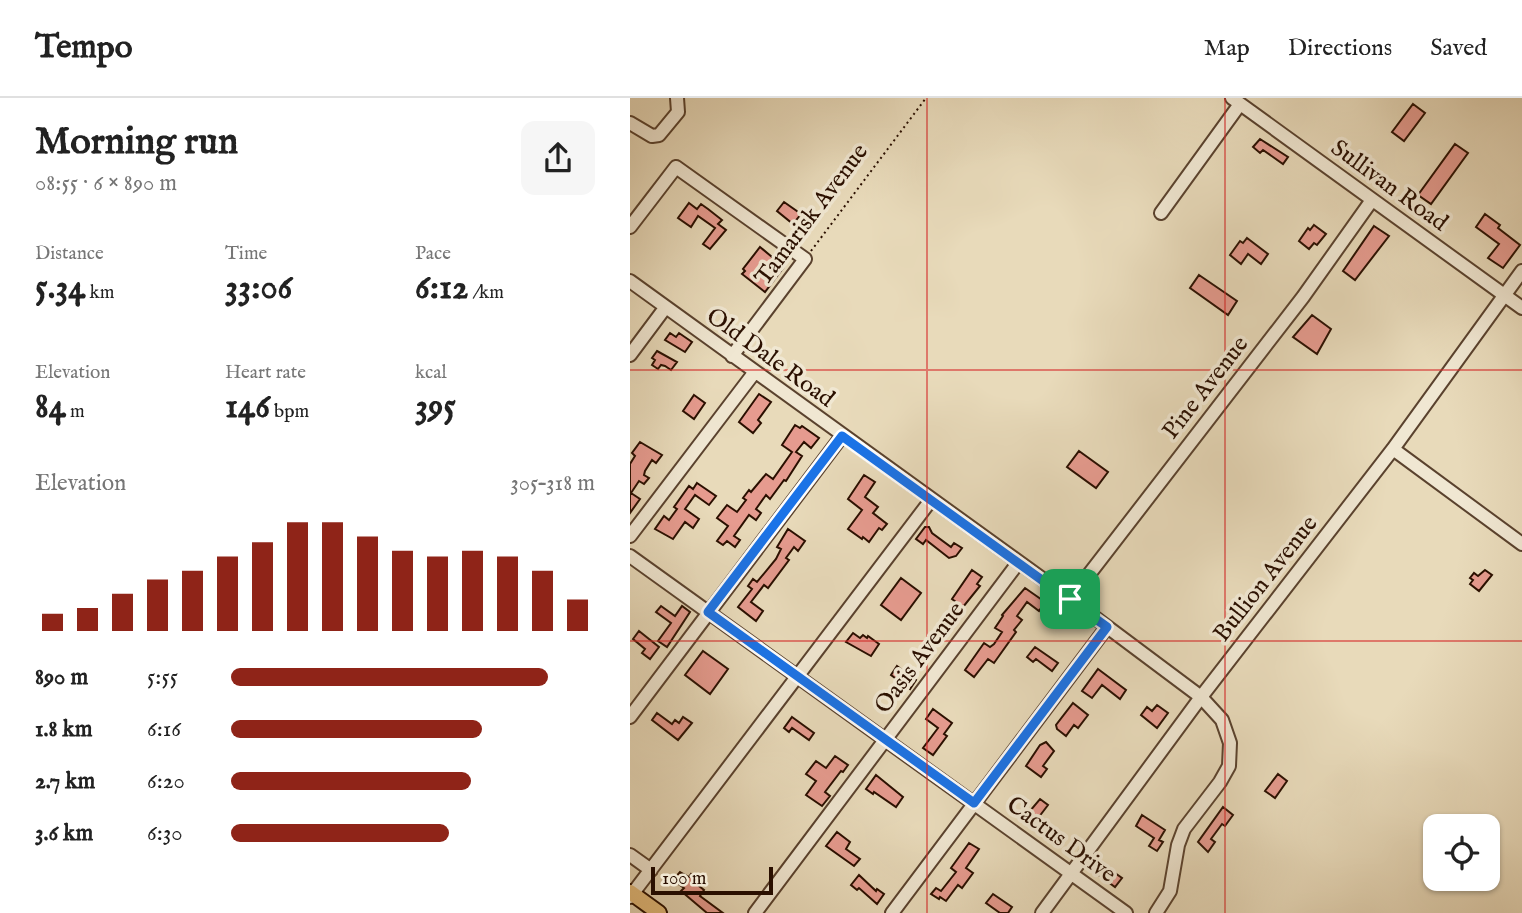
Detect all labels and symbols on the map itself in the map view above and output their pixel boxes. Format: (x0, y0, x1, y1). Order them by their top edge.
street label: Sullivan Road (1324, 133, 1454, 239)
street label: Tamarisk Avenue (748, 138, 876, 292)
street label: Old Dale Road (700, 301, 840, 415)
street label: Pine Avenue (1156, 330, 1256, 446)
street label: Bullion Avenue (1207, 510, 1325, 648)
pin (1040, 569, 1100, 629)
street label: Oasis Avenue (868, 596, 972, 720)
street label: Cactus Drive (1000, 790, 1122, 890)
scale bar (651, 864, 774, 896)

